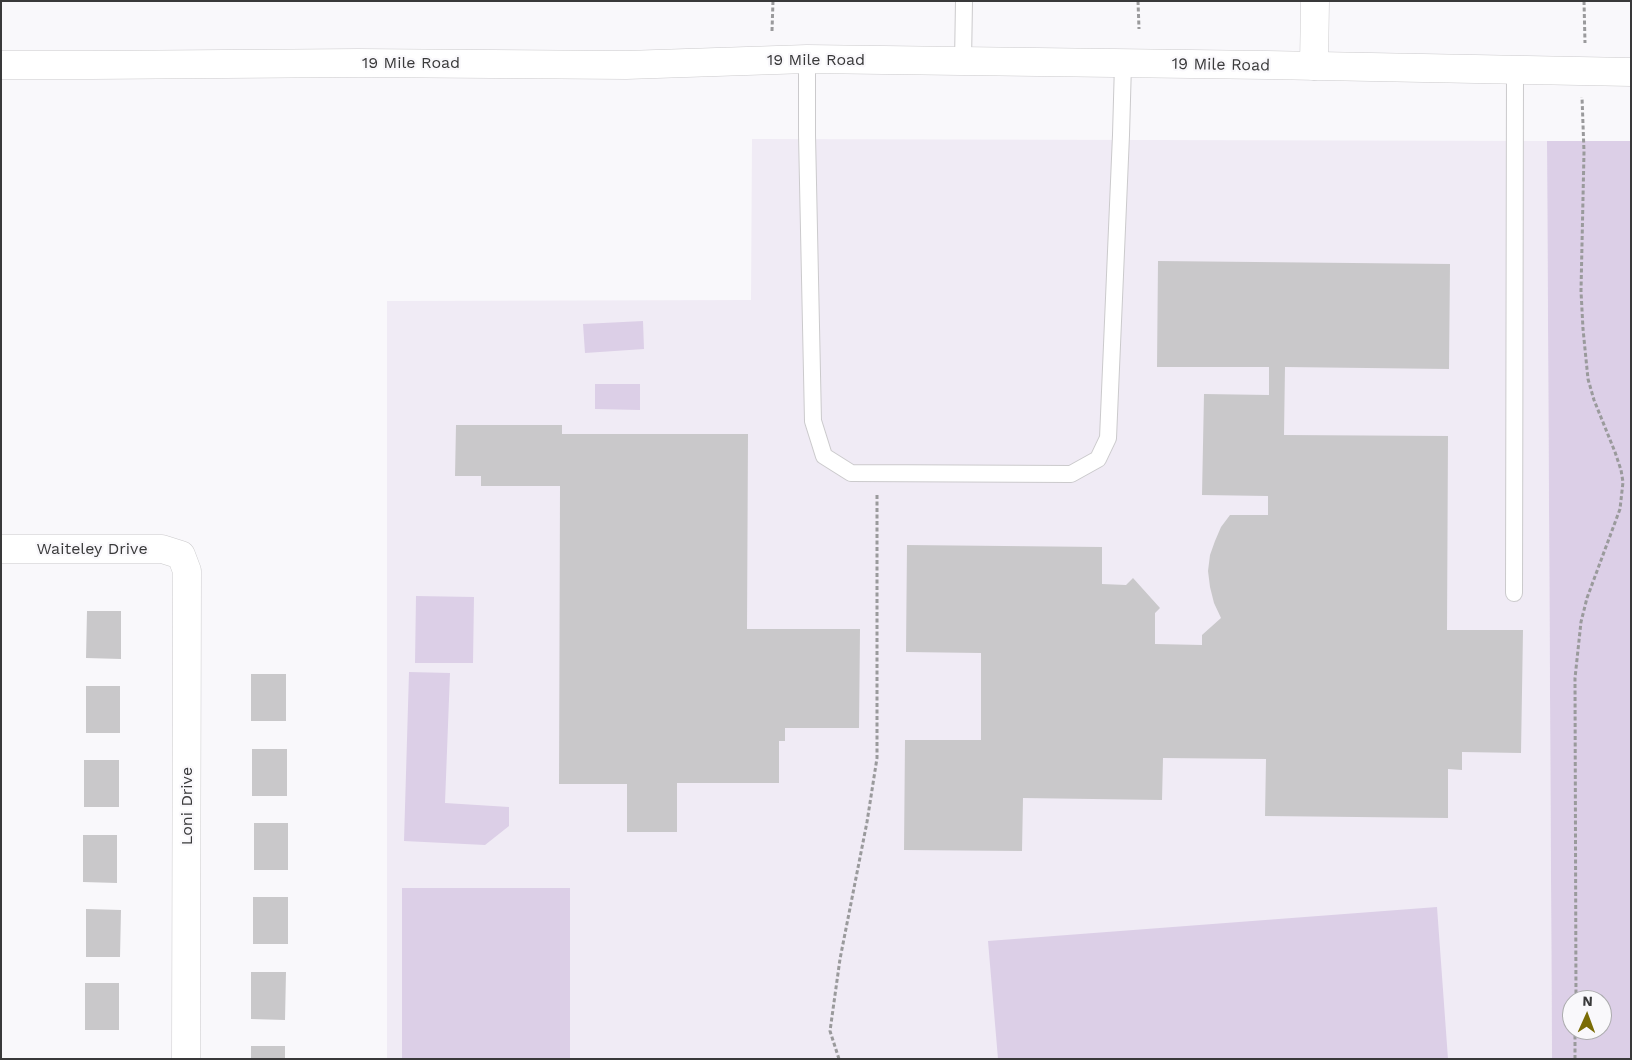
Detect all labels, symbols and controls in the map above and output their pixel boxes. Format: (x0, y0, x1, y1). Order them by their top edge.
street label: 19 Mile Road (767, 50, 865, 70)
street label: 19 Mile Road (362, 53, 460, 73)
street label: 19 Mile Road (1172, 55, 1270, 75)
street label: Waiteley Drive (36, 539, 148, 559)
street label: Loni Drive (177, 767, 197, 845)
north arrow (1562, 990, 1612, 1040)
text: N (1582, 993, 1593, 1009)

